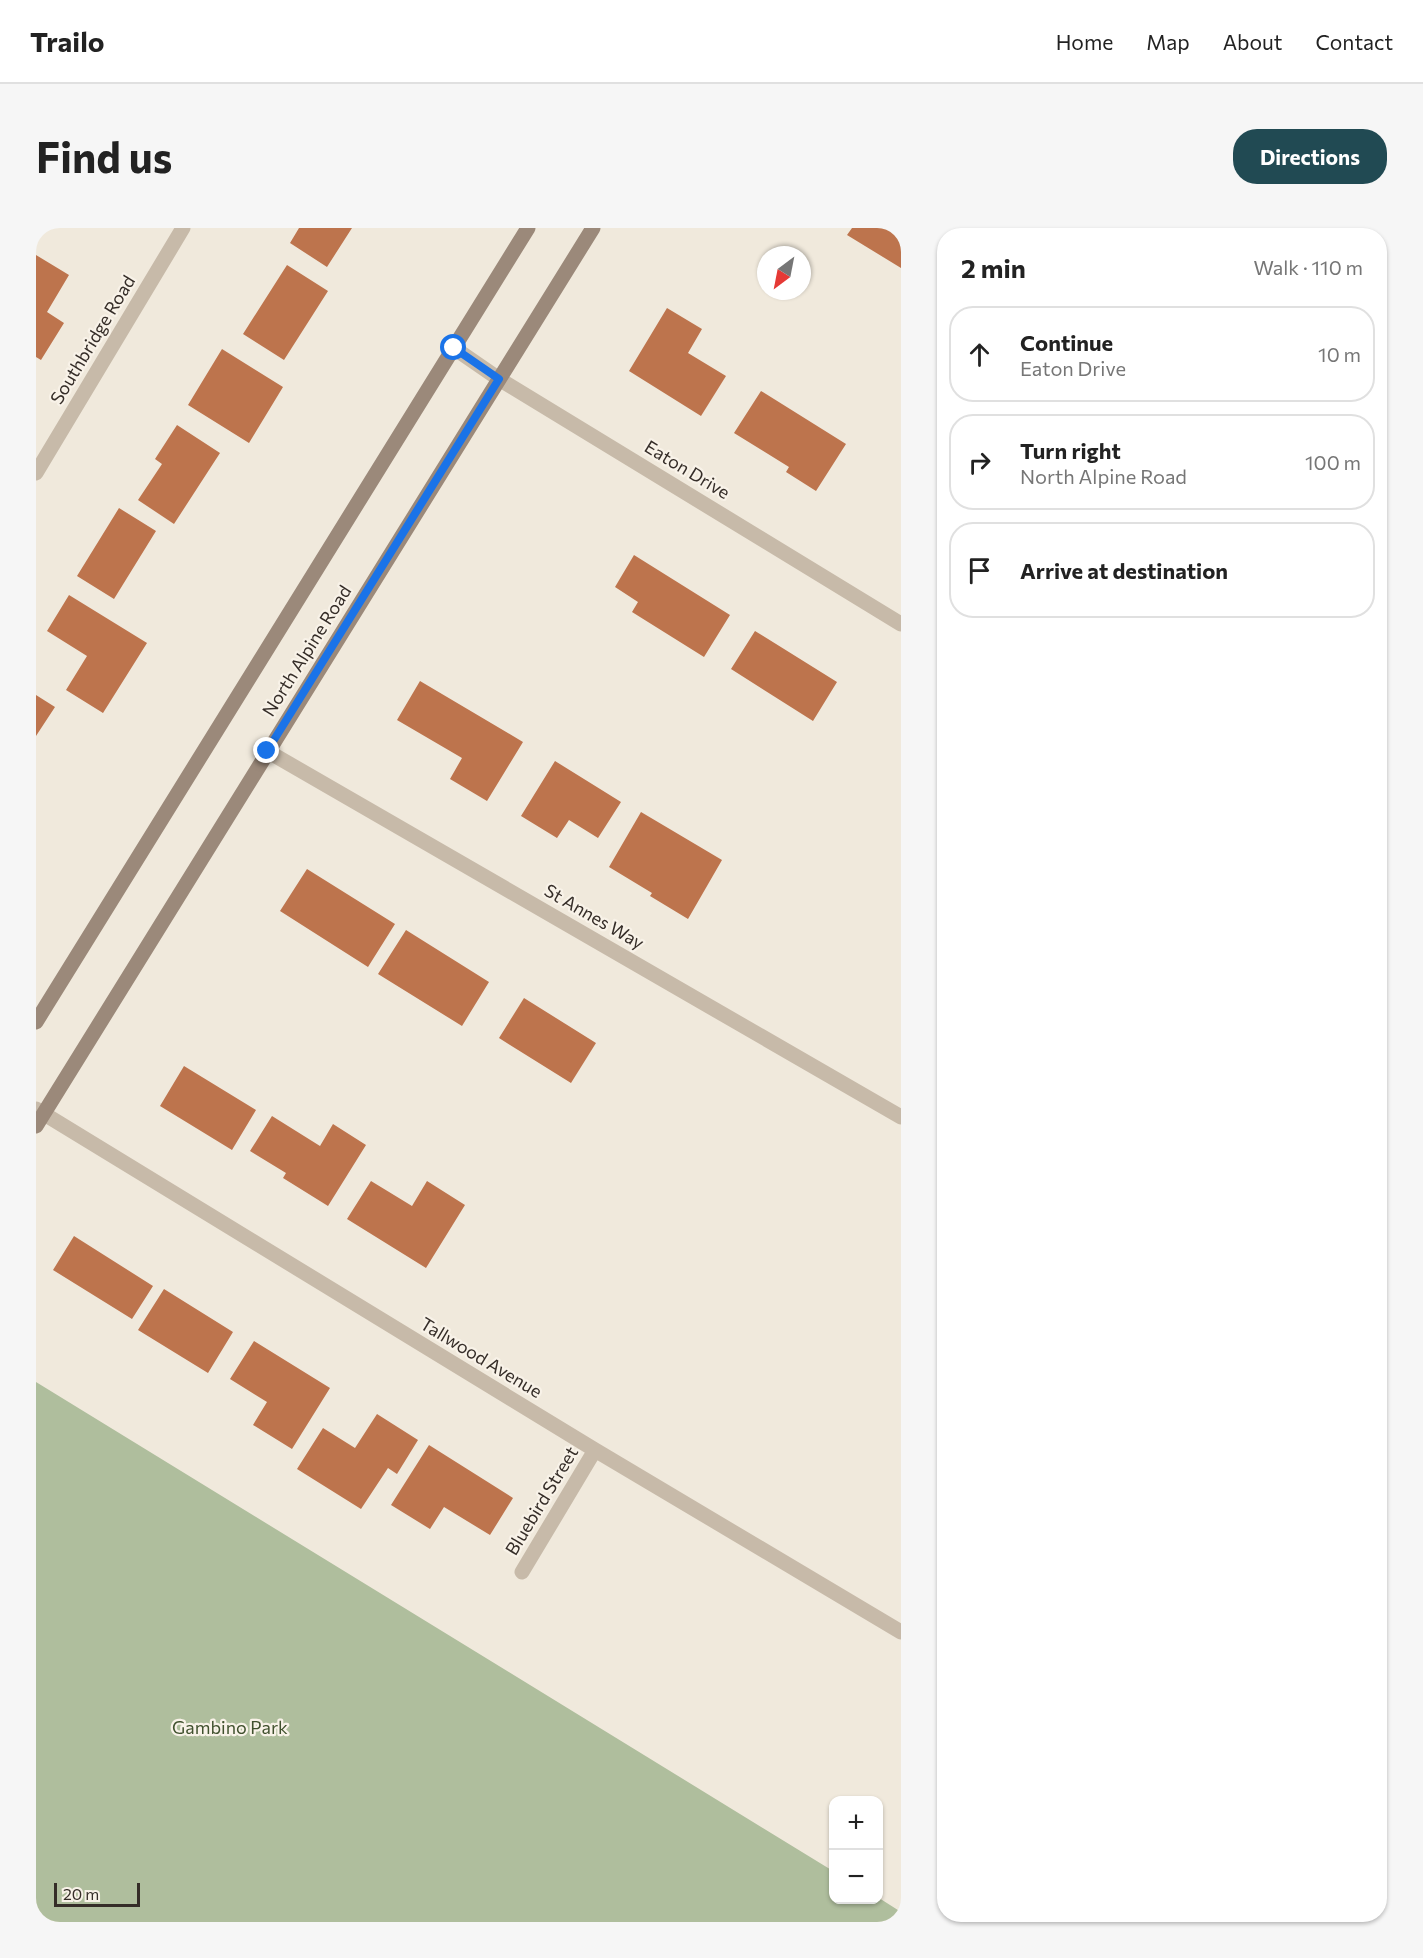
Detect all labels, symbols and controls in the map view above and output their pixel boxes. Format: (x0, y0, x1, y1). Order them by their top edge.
text: Trailo (30, 24, 105, 58)
text: Home (1056, 29, 1113, 54)
text: Map (1146, 29, 1190, 54)
text: About (1223, 29, 1282, 54)
text: Contact (1315, 29, 1393, 54)
button: Directions (1233, 129, 1387, 184)
text: Find us (36, 130, 172, 182)
north arrow (757, 246, 811, 300)
text: 2 min (961, 252, 1026, 283)
text: Walk · 110 m (1253, 255, 1363, 279)
street label: Southbridge Road (45, 271, 139, 408)
text: Continue (1020, 329, 1113, 356)
route start (440, 334, 466, 360)
icon: ahead (963, 338, 996, 371)
text: 10 m (1318, 342, 1361, 366)
text: Eaton Drive (1020, 356, 1126, 380)
street label: Eaton Drive (641, 435, 734, 503)
text: Turn right (1020, 437, 1121, 464)
icon: right (963, 446, 996, 479)
text: 100 m (1305, 450, 1361, 474)
text: North Alpine Road (1020, 464, 1187, 488)
icon: arrive (963, 554, 996, 587)
text: Arrive at destination (1020, 557, 1228, 584)
street label: North Alpine Road (257, 581, 355, 720)
route end (253, 737, 279, 763)
street label: St Annes Way (541, 879, 648, 953)
street label: Tallwood Avenue (417, 1312, 546, 1402)
street label: Bluebird Street (500, 1442, 582, 1559)
park label: Gambino Park (172, 1716, 288, 1738)
map controls (829, 1796, 883, 1904)
button: + (829, 1796, 883, 1850)
button: − (829, 1850, 883, 1904)
scale bar (54, 1880, 140, 1908)
text: 20 m (63, 1884, 99, 1903)

